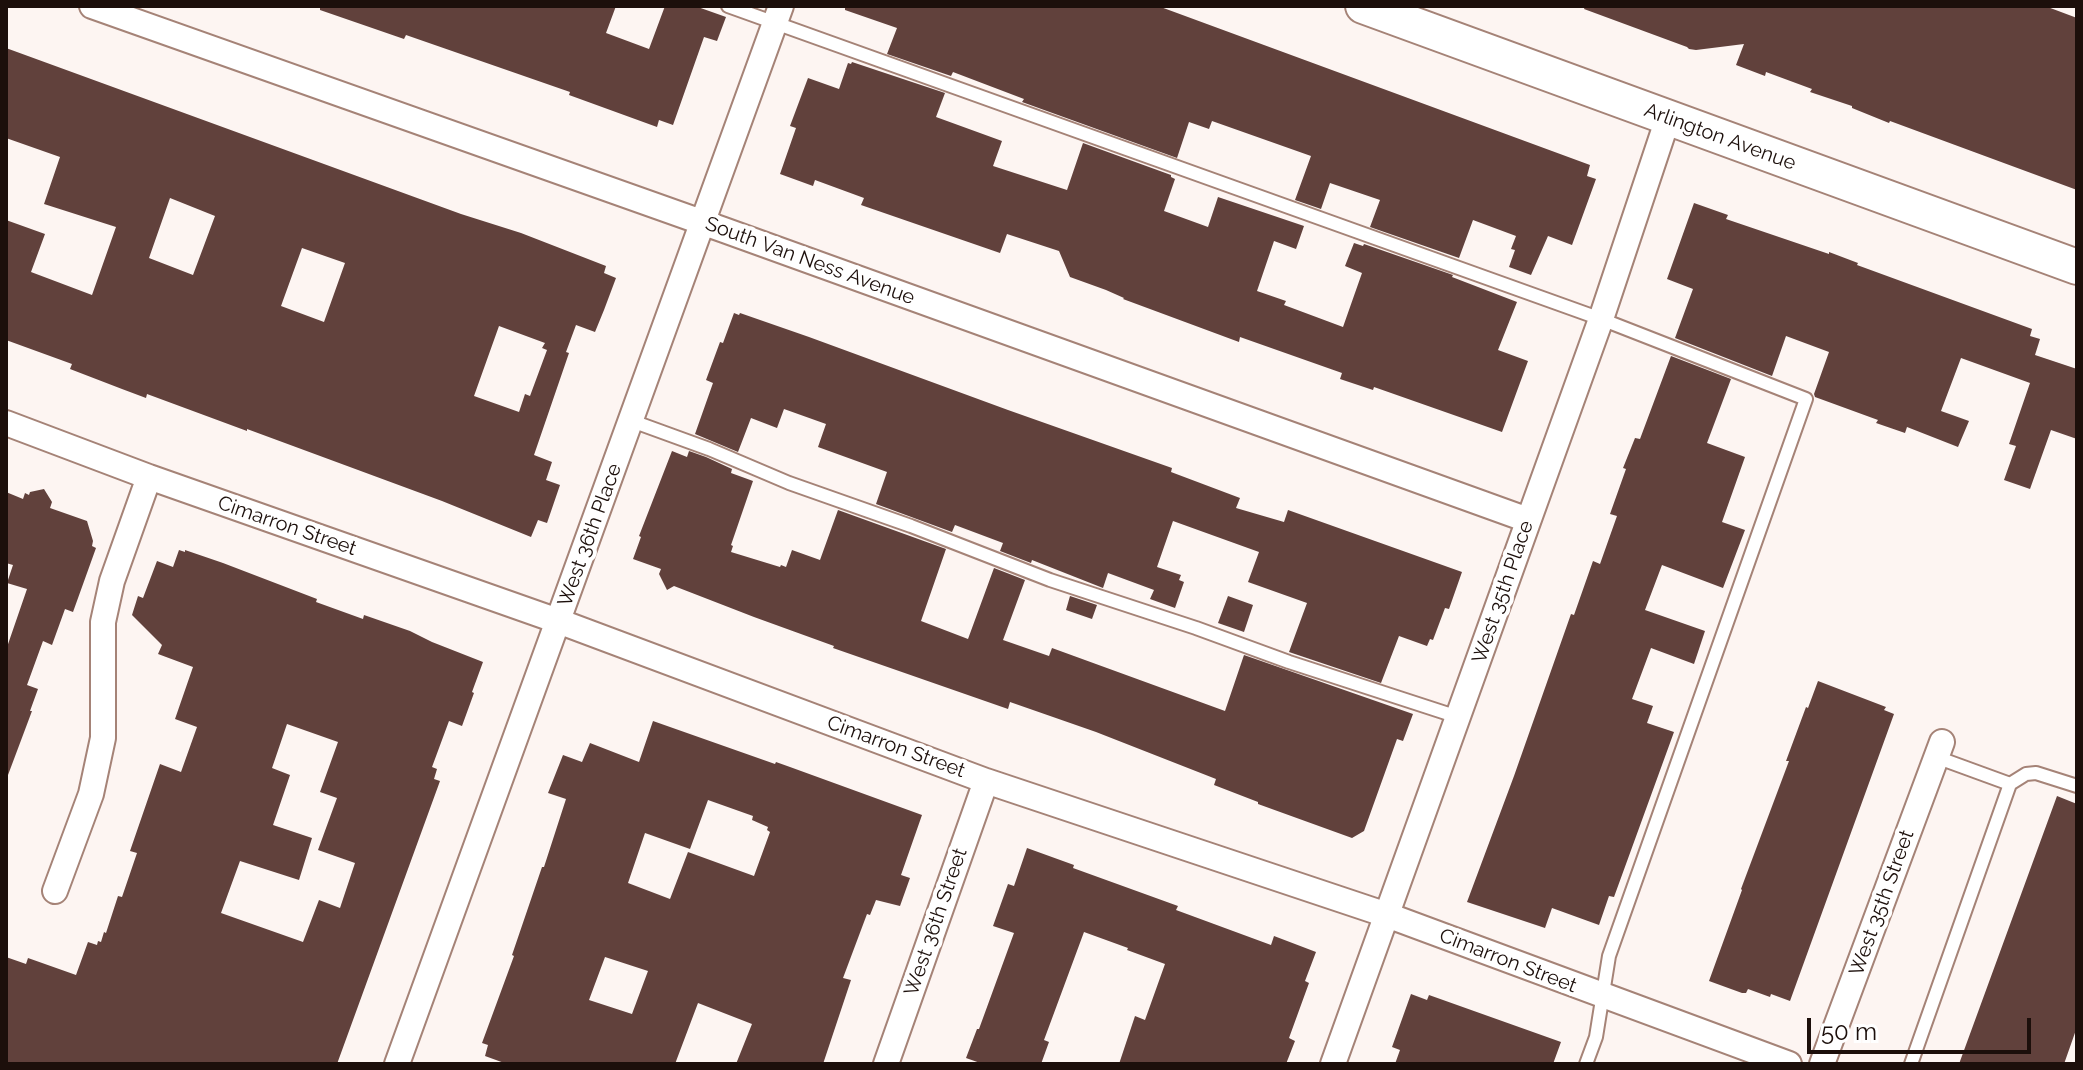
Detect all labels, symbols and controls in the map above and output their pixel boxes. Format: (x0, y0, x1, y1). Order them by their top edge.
street label: Arlington Avenue (1641, 98, 1799, 176)
street label: South Van Ness Avenue (702, 212, 918, 310)
street label: West 36th Place (553, 460, 627, 610)
street label: Cimarron Street (214, 491, 360, 561)
street label: West 35th Place (1467, 518, 1539, 666)
street label: Cimarron Street (824, 711, 968, 783)
street label: West 35th Street (1845, 827, 1919, 979)
street label: West 36th Street (900, 845, 972, 999)
street label: Cimarron Street (1436, 924, 1580, 998)
scale bar (1811, 1002, 2035, 1052)
text: 50 m (1821, 1017, 1877, 1046)

